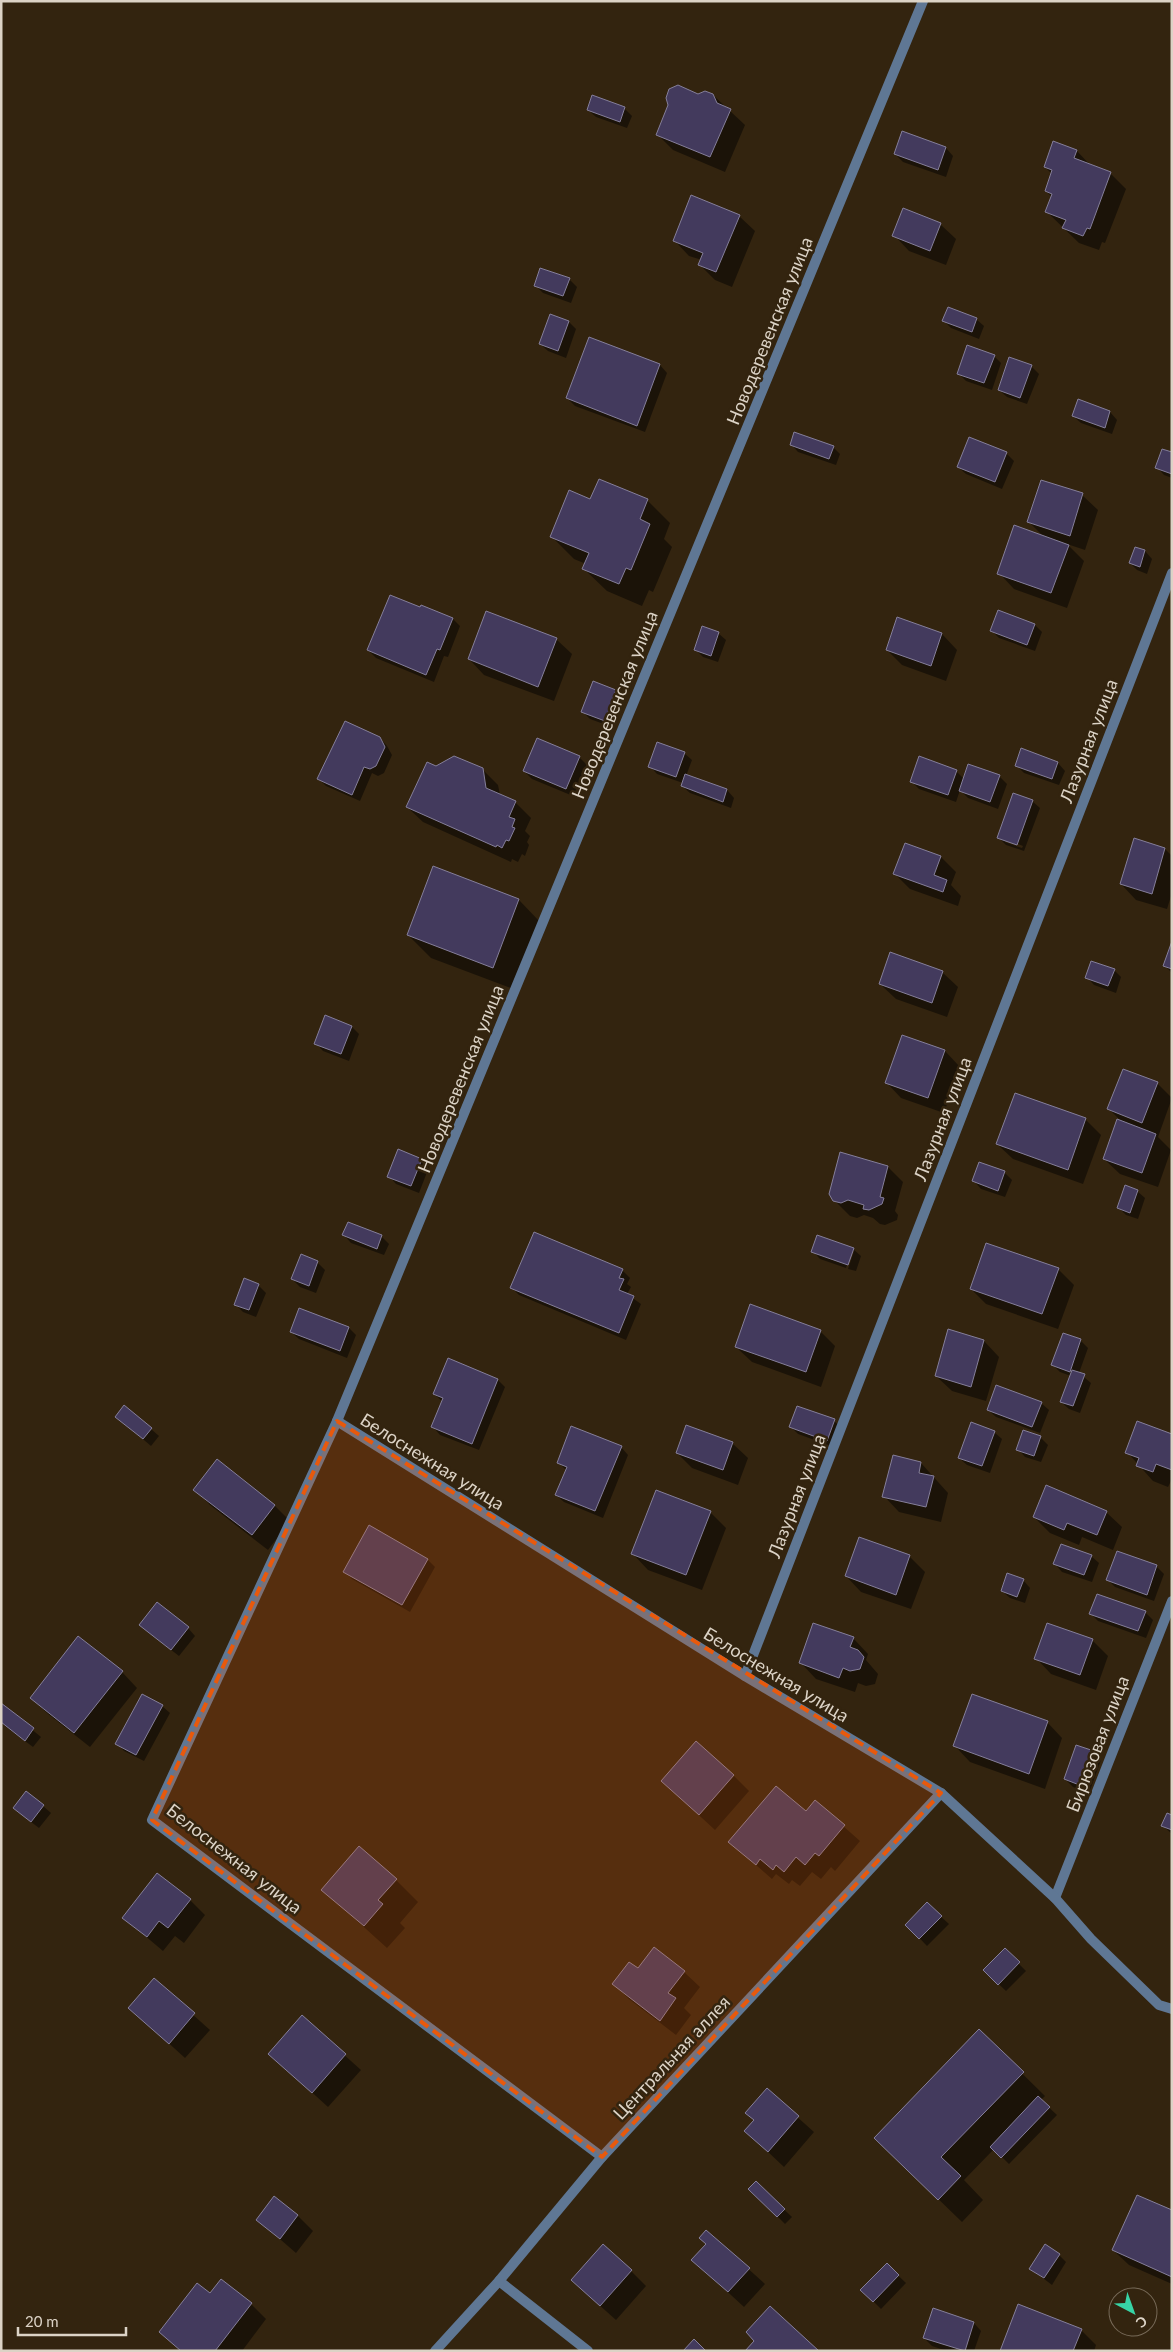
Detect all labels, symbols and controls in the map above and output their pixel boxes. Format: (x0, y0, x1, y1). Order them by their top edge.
street label: Новодеревенская улица (721, 233, 817, 428)
street label: Новодеревенская улица (566, 607, 662, 802)
street label: Лазурная улица (1054, 676, 1122, 807)
street label: Новодеревенская улица (412, 981, 508, 1176)
street label: Лазурная улица (908, 1054, 976, 1185)
street label: Белоснежная улица (357, 1408, 509, 1514)
street label: Лазурная улица (762, 1431, 830, 1562)
street label: Белоснежная улица (700, 1622, 853, 1726)
street label: Бирюзовая улица (1061, 1672, 1133, 1815)
street label: Белоснежная улица (163, 1799, 307, 1918)
street label: Центральная аллея (608, 1991, 734, 2124)
north arrow (1108, 2287, 1158, 2337)
scale bar (18, 2304, 125, 2336)
text: 20 m (25, 2312, 59, 2330)
text: С (1132, 2313, 1151, 2332)

